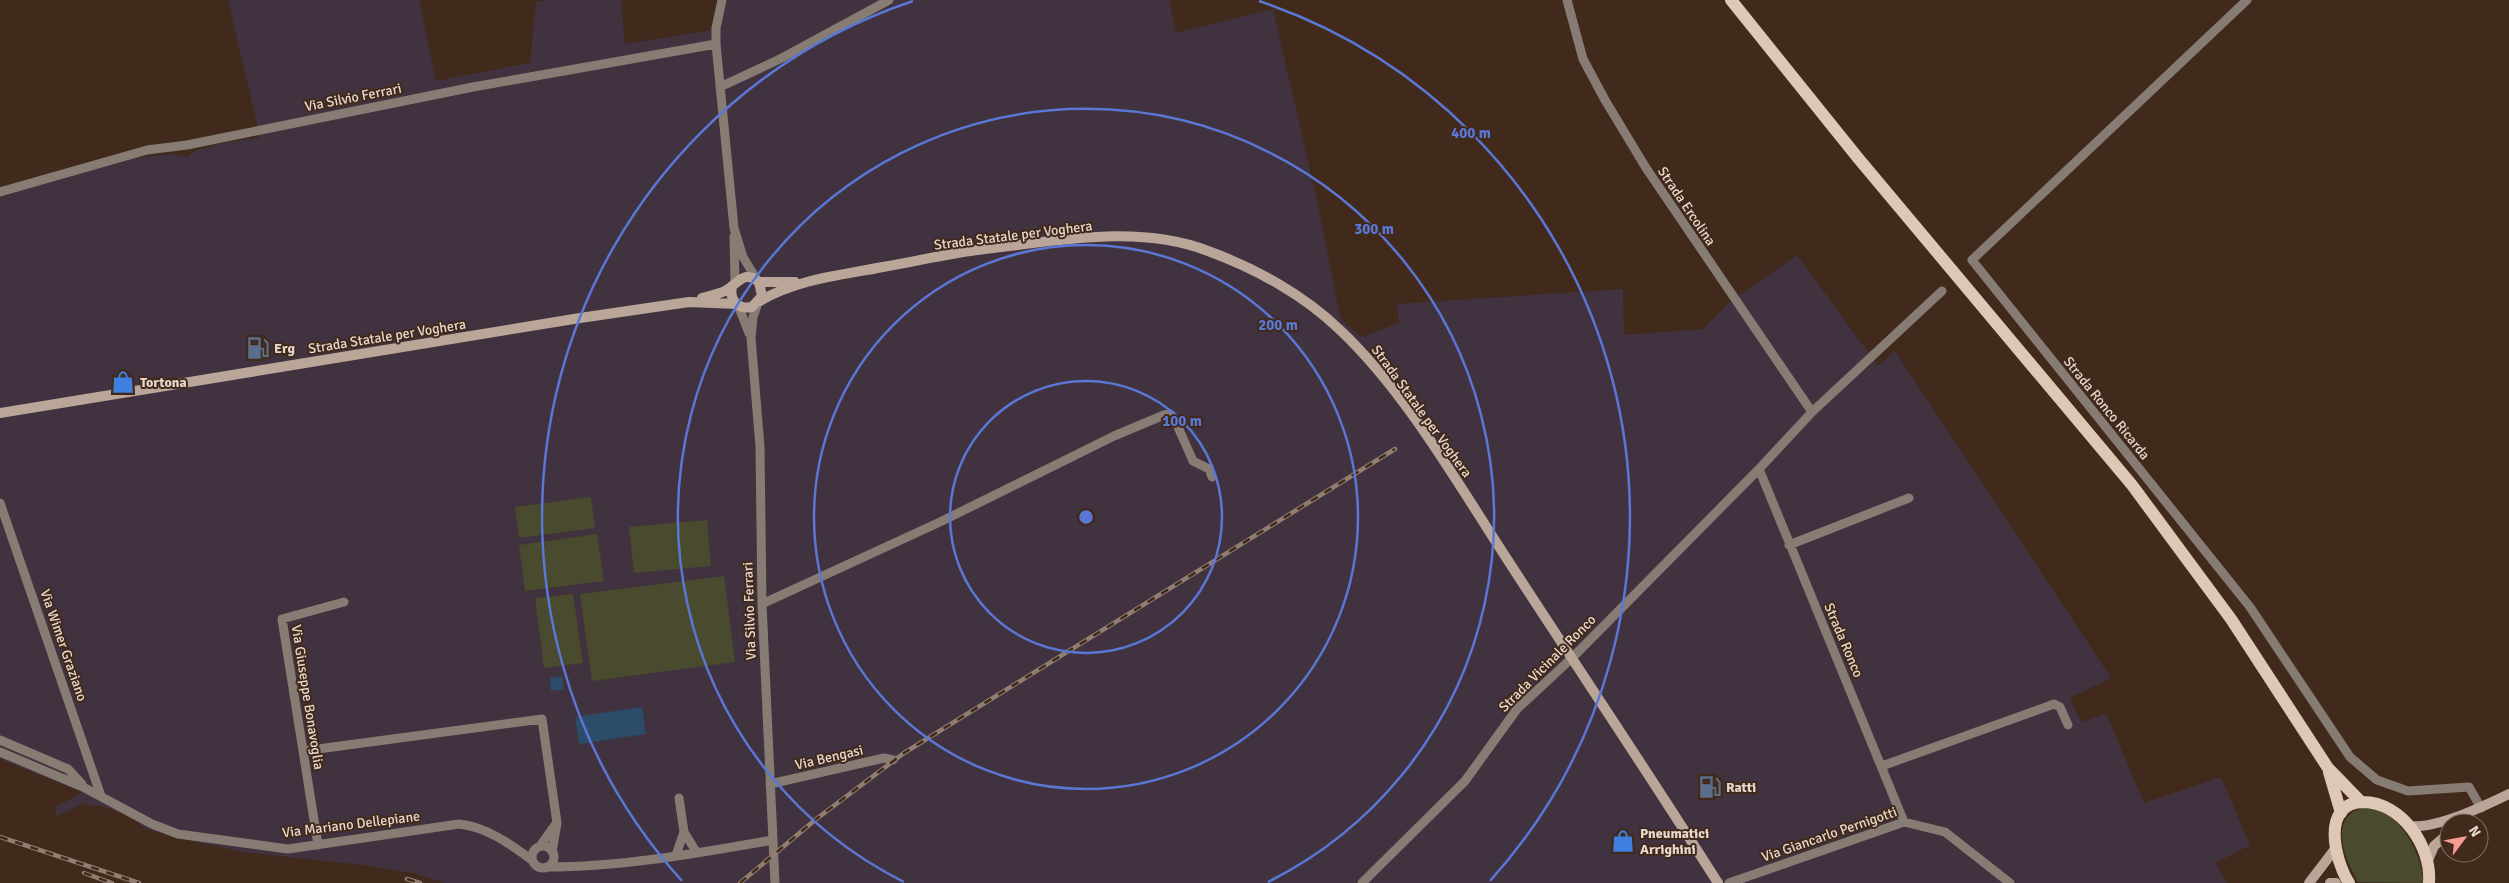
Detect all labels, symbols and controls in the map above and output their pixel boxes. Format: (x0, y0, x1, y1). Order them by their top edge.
street label: Via Silvio Ferrari (303, 80, 403, 115)
text: 400 m (1451, 124, 1491, 142)
street label: Strada Ercolina (1654, 164, 1719, 249)
street label: Strada Statale per Voghera (933, 217, 1093, 254)
text: 300 m (1354, 220, 1394, 238)
street label: Strada Statale per Voghera (307, 316, 467, 357)
text: 200 m (1258, 316, 1298, 334)
fuel station icon: Erg (245, 335, 271, 361)
place label: Erg (274, 340, 295, 357)
street label: Strada Statale per Voghera (1368, 342, 1475, 481)
street label: Strada Ronco Ricarda (2060, 353, 2153, 463)
shop icon: Tortona (110, 369, 136, 395)
place label: Tortona (140, 374, 187, 391)
text: 100 m (1162, 412, 1202, 430)
centre of rings (1077, 508, 1095, 526)
street label: Via Silvio Ferrari (739, 562, 760, 660)
street label: Via Wimer Graziano (36, 587, 91, 703)
street label: Strada Ronco (1820, 600, 1867, 680)
street label: Strada Vicinale Ronco (1495, 611, 1599, 715)
street label: Via Giuseppe Bonavoglia (288, 623, 327, 771)
street label: Via Bengasi (793, 741, 865, 774)
fuel station icon: Ratti (1697, 774, 1723, 800)
place label: Ratti (1726, 779, 1756, 796)
street label: Via Giancarlo Pernigotti (1759, 803, 1899, 866)
street label: Via Mariano Dellepiane (281, 808, 421, 841)
north arrow (2439, 813, 2489, 863)
text: N (2465, 823, 2484, 840)
place label: Pneumatici Arrighini (1640, 825, 1709, 858)
shop icon: Pneumatici Arrighini (1610, 828, 1636, 854)

